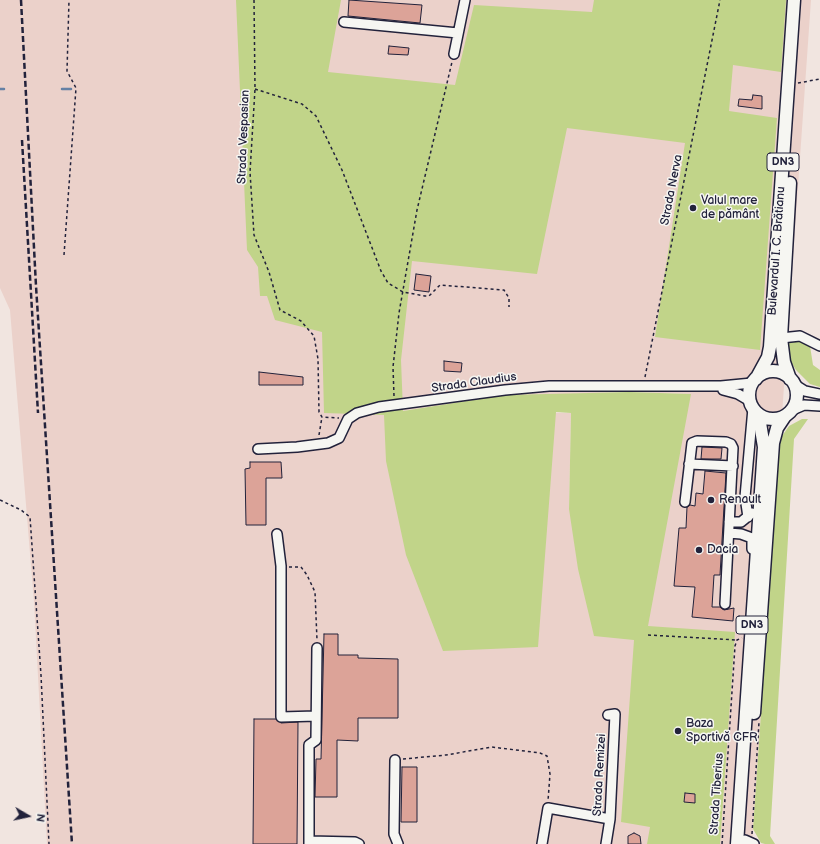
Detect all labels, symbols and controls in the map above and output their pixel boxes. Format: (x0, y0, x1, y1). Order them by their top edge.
street label: Strada Vespasian (235, 90, 253, 184)
street label: Strada Nerva (658, 153, 686, 227)
road number: DN3 (767, 153, 799, 171)
street label: Bulevardul I. C. Brătianu (765, 186, 789, 316)
place label: Valul mare de pământ (701, 194, 759, 222)
marker: Valul mare de pământ (688, 203, 698, 213)
street label: Strada Claudius (431, 370, 517, 396)
place label: Renault (719, 493, 761, 507)
marker: Renault (706, 495, 716, 505)
place label: Dacia (707, 543, 738, 557)
marker: Dacia (694, 545, 704, 555)
road number: DN3 (736, 616, 768, 634)
place label: Baza Sportivă CFR (686, 717, 757, 745)
marker: Baza Sportivă CFR (673, 726, 683, 736)
street label: Strada Remizei (591, 733, 609, 817)
street label: Strada Tiberius (707, 753, 727, 835)
north arrow (8, 796, 48, 836)
text: N (33, 813, 47, 823)

